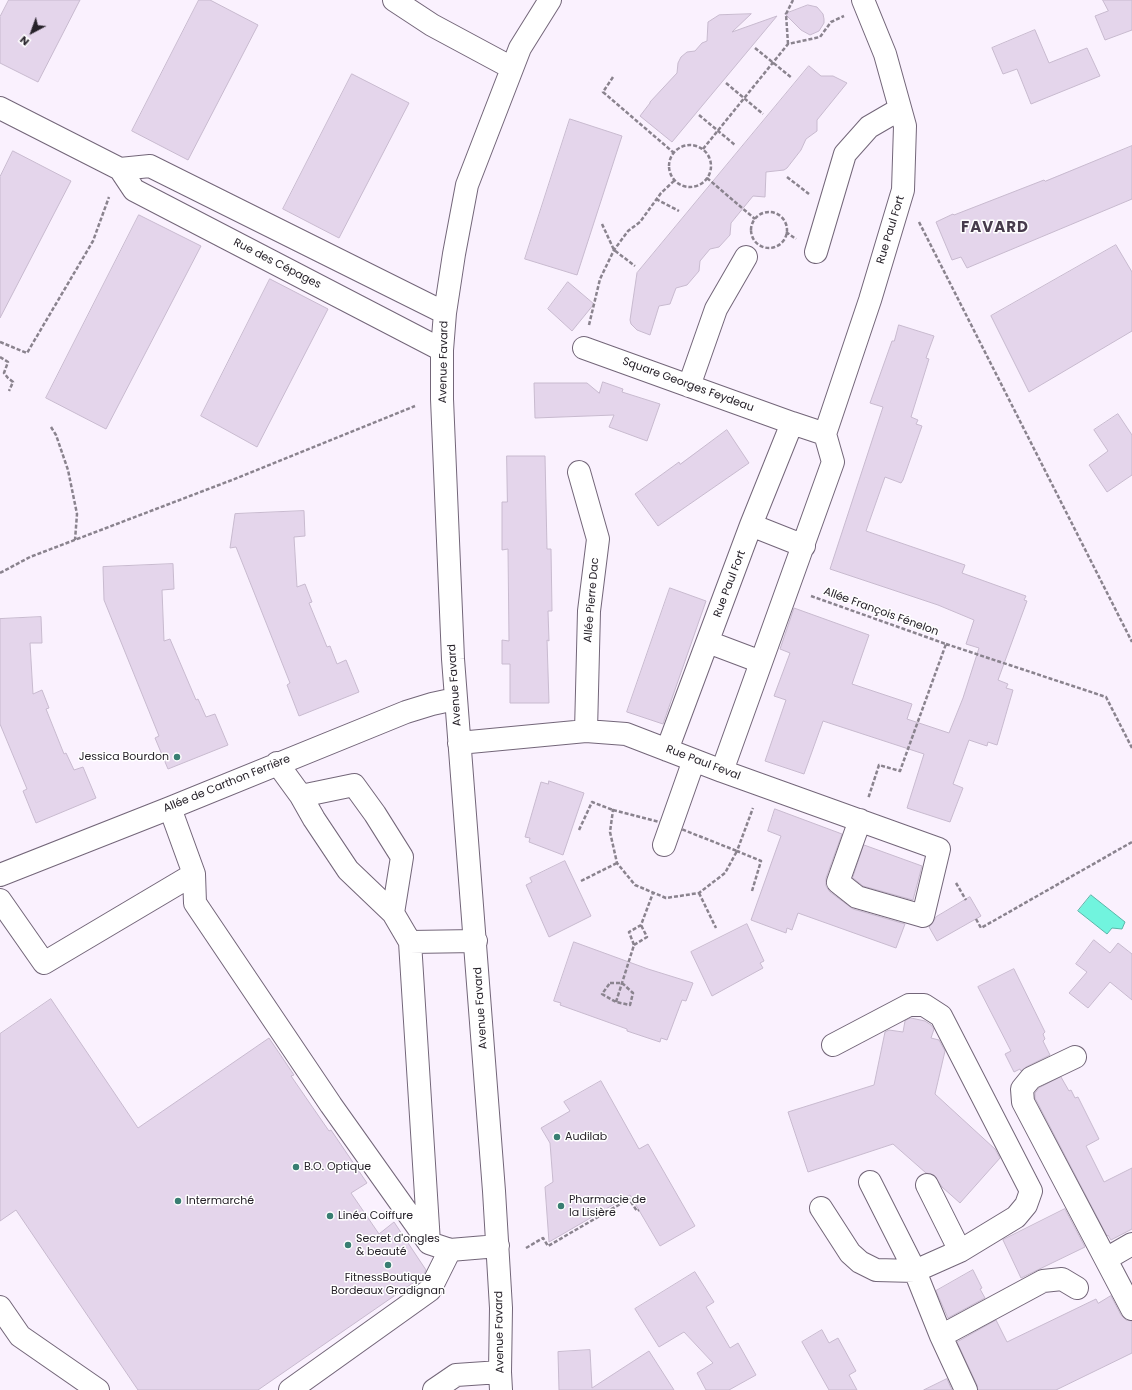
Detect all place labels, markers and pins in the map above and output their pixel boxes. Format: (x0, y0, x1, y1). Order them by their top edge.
place label: Jessica Bourdon (79, 750, 169, 764)
marker: Jessica Bourdon (172, 752, 182, 762)
place label: Audilab (565, 1130, 607, 1144)
marker: Audilab (552, 1132, 562, 1142)
place label: B.O. Optique (304, 1160, 371, 1174)
marker: B.O. Optique (291, 1162, 301, 1172)
place label: Pharmacie de la Lisière (569, 1193, 646, 1219)
place label: Intermarché (186, 1194, 254, 1208)
marker: Intermarché (173, 1196, 183, 1206)
marker: Pharmacie de la Lisière (556, 1201, 566, 1211)
place label: Linéa Coiffure (338, 1209, 413, 1223)
marker: Linéa Coiffure (325, 1211, 335, 1221)
place label: Secret d'ongles & beauté (356, 1232, 440, 1258)
marker: Secret d'ongles & beauté (343, 1240, 353, 1250)
marker: FitnessBoutique Bordeaux Gradignan (383, 1260, 393, 1270)
place label: FitnessBoutique Bordeaux Gradignan (331, 1271, 445, 1297)

